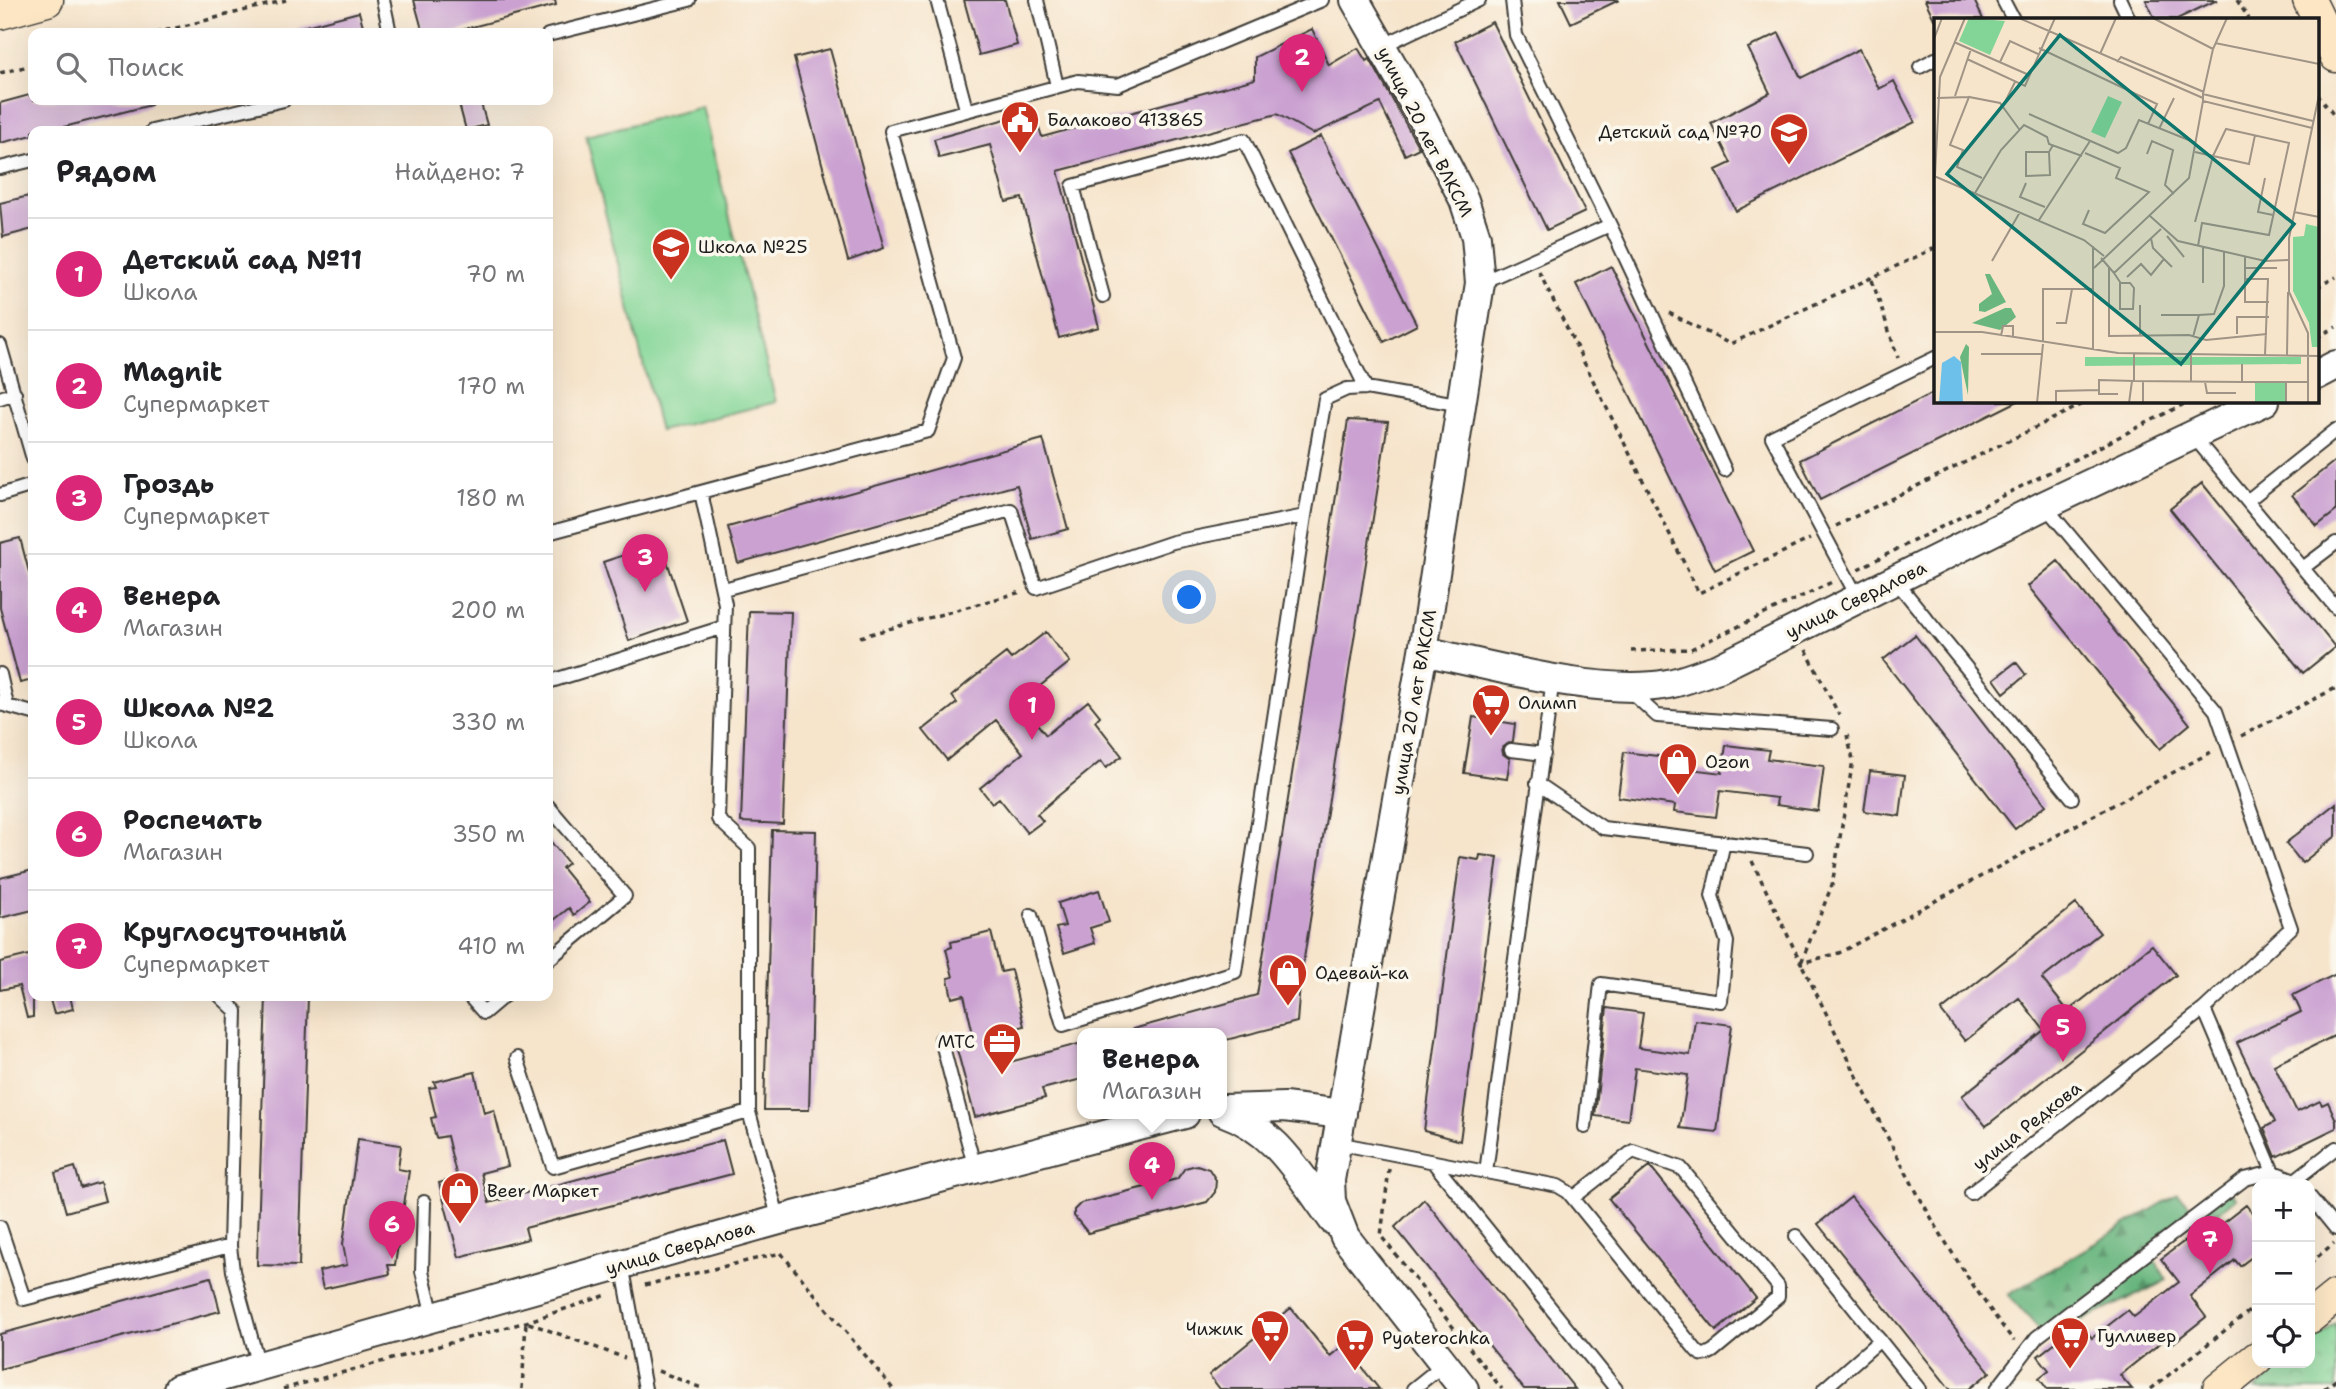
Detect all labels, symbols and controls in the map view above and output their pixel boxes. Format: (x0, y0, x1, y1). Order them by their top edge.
inset map (1934, 18, 2318, 402)
search box (28, 28, 553, 105)
pin: 2 (1279, 34, 1325, 92)
street label: улица 20 лет ВЛКСМ (1372, 43, 1478, 221)
icon: search (52, 48, 90, 86)
text: Поиск (108, 49, 184, 84)
public building icon: Балаково 413865 (999, 99, 1041, 154)
place label: Балаково 413865 (1047, 108, 1203, 132)
school or university icon: Детский сад №70 (1768, 111, 1810, 166)
place label: Детский сад №70 (1598, 120, 1762, 144)
text: Рядом (56, 151, 156, 192)
text: Найдено: 7 (395, 157, 525, 187)
school or university icon: Школа №25 (650, 226, 692, 281)
place label: Школа №25 (698, 235, 807, 259)
text: Детский сад №11 (123, 242, 362, 277)
text: 1 (74, 259, 84, 289)
text: 70 m (466, 259, 525, 289)
text: Школа (123, 277, 198, 307)
text: Magnit (123, 354, 222, 389)
text: 2 (71, 371, 87, 401)
text: 170 m (457, 371, 525, 401)
text: Супермаркет (123, 389, 270, 419)
text: Гроздь (123, 466, 214, 501)
text: 3 (71, 483, 87, 513)
text: 180 m (456, 483, 525, 513)
text: Супермаркет (123, 501, 270, 531)
pin: 3 (622, 534, 668, 592)
street label: улица Свердлова (1782, 556, 1930, 644)
text: Венера (123, 578, 220, 613)
your location (1172, 580, 1206, 614)
text: 4 (71, 595, 87, 625)
text: 200 m (450, 595, 525, 625)
street label: улица 20 лет ВЛКСМ (1386, 607, 1442, 797)
text: Магазин (123, 613, 223, 643)
pin: 1 (1009, 682, 1055, 740)
supermarket icon: Олимп (1470, 682, 1512, 737)
text: Школа №2 (123, 690, 274, 725)
place label: Олимп (1518, 691, 1577, 715)
text: 5 (72, 707, 86, 737)
text: 330 m (451, 707, 525, 737)
text: Школа (123, 725, 198, 755)
shop icon: Ozon (1657, 741, 1699, 796)
place label: Ozon (1705, 750, 1750, 774)
text: Роспечать (123, 802, 262, 837)
text: 6 (71, 819, 87, 849)
text: 350 m (452, 819, 525, 849)
text: Магазин (123, 837, 223, 867)
text: Круглосуточный (123, 914, 347, 949)
text: 7 (71, 931, 87, 961)
text: 410 m (457, 931, 525, 961)
text: Супермаркет (123, 949, 270, 979)
shop icon: Одевай-ка (1267, 952, 1309, 1007)
place label: Одевай-ка (1315, 961, 1409, 985)
pin: 5 (2040, 1004, 2086, 1062)
office icon: МТС (981, 1021, 1023, 1076)
popup (1077, 1028, 1227, 1119)
place label: МТС (937, 1030, 975, 1054)
text: Венера (1102, 1041, 1199, 1076)
text: Магазин (1102, 1076, 1202, 1106)
street label: улица Редкова (1968, 1076, 2086, 1176)
pin: 4 (1129, 1142, 1175, 1200)
shop icon: Beer Маркет (439, 1170, 481, 1225)
place label: Beer Маркет (487, 1179, 600, 1203)
map controls (2252, 1179, 2315, 1368)
button: + (2252, 1179, 2315, 1242)
pin: 6 (369, 1201, 415, 1259)
street label: улица Свердлова (603, 1215, 757, 1281)
pin: 7 (2187, 1216, 2233, 1274)
button: − (2252, 1242, 2315, 1305)
button: locate (2252, 1305, 2315, 1368)
supermarket icon: Чижик (1249, 1308, 1291, 1363)
supermarket icon: Гулливер (2049, 1315, 2091, 1370)
place label: Чижик (1186, 1317, 1243, 1341)
supermarket icon: Pyaterochka (1334, 1317, 1376, 1372)
place label: Гулливер (2097, 1324, 2176, 1348)
place label: Pyaterochka (1382, 1326, 1490, 1350)

